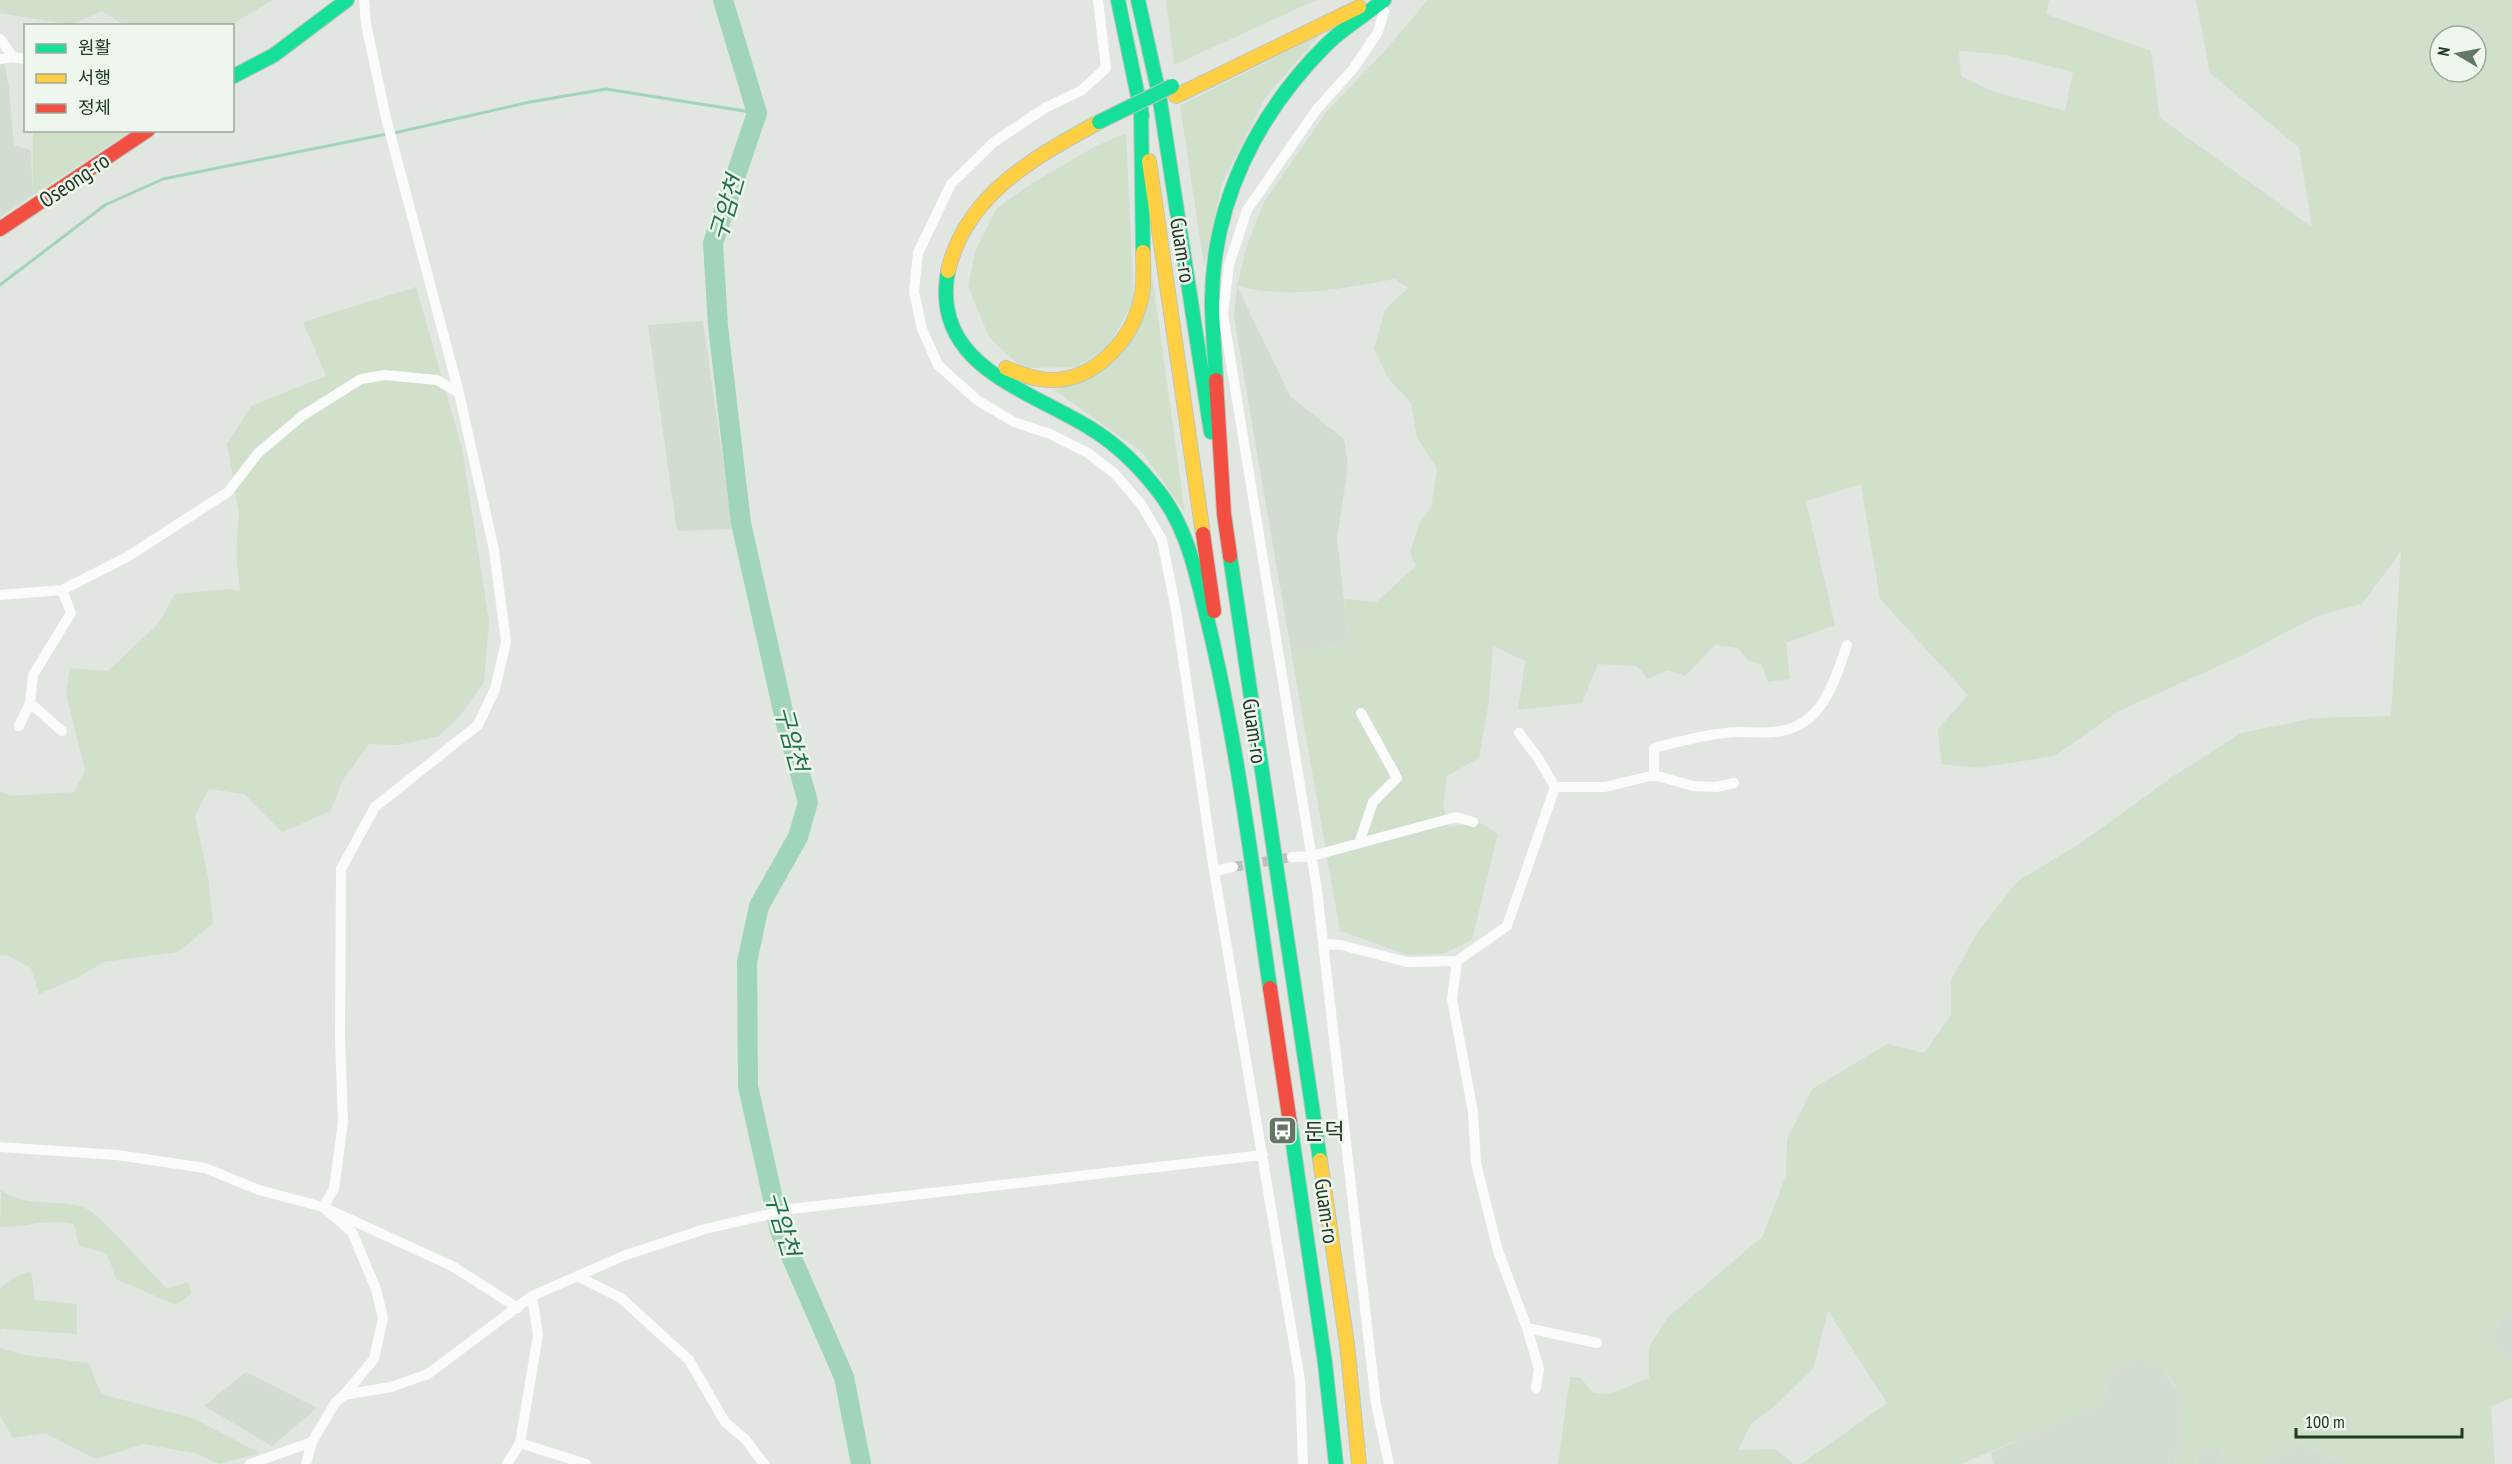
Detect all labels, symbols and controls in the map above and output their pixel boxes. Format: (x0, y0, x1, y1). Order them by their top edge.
legend (24, 24, 234, 132)
north arrow (2428, 24, 2488, 84)
text: 원활 (78, 36, 111, 59)
text: N (2433, 45, 2454, 57)
text: 서행 (78, 66, 111, 89)
text: 정체 (78, 96, 111, 119)
street label: Oseong-ro (33, 146, 115, 214)
water label: 구암천 (702, 169, 751, 244)
street label: Guam-ro (1164, 215, 1202, 285)
street label: Guam-ro (1237, 697, 1273, 765)
water label: 구암천 (768, 703, 816, 778)
bus stop icon: 둔덕 (1267, 1115, 1299, 1147)
place label: 둔덕 (1304, 1117, 1344, 1145)
street label: Guam-ro (1309, 1177, 1345, 1245)
water label: 구암천 (758, 1188, 808, 1263)
scale bar (2296, 1401, 2462, 1439)
text: 100 m (2305, 1410, 2345, 1433)

